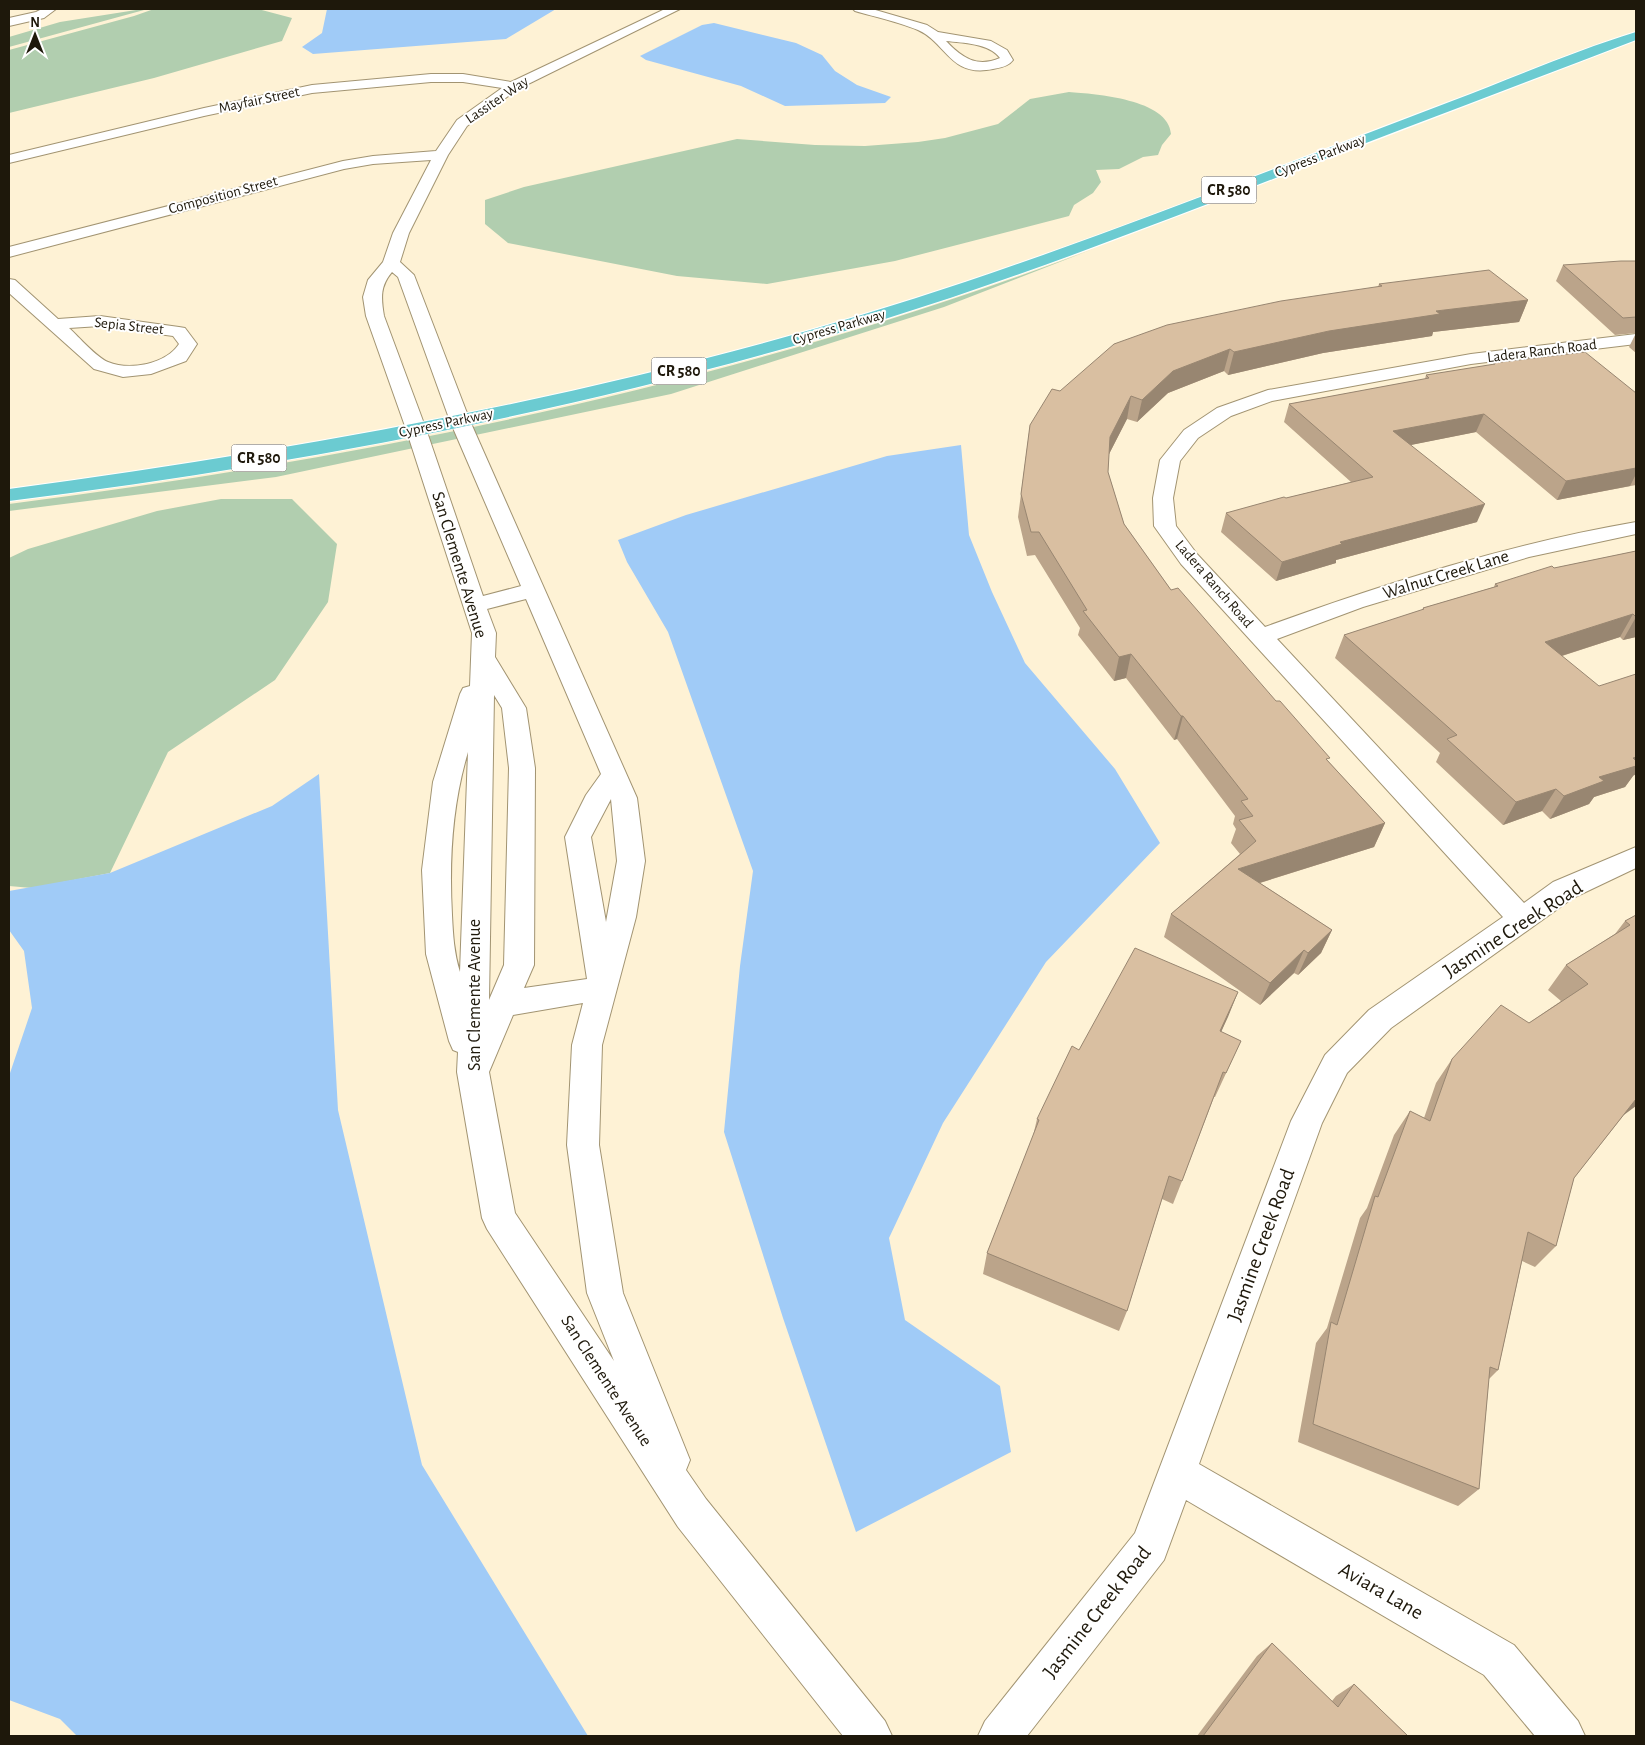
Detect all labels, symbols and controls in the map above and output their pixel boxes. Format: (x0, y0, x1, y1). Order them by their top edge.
north arrow (10, 10, 60, 60)
text: N (30, 16, 40, 30)
street label: Lassiter Way (463, 73, 532, 126)
street label: Mayfair Street (217, 84, 301, 116)
street label: Cypress Parkway (1273, 132, 1368, 180)
street label: Composition Street (167, 173, 279, 217)
road number: CR 580 (1202, 176, 1256, 204)
street label: Cypress Parkway (791, 306, 888, 347)
street label: Sepia Street (94, 315, 165, 337)
street label: Ladera Ranch Road (1486, 337, 1598, 365)
road number: CR 580 (652, 358, 706, 384)
street label: Cypress Parkway (398, 406, 495, 440)
road number: CR 580 (232, 444, 286, 472)
street label: San Clemente Avenue (428, 490, 490, 640)
street label: Ladera Ranch Road (1172, 537, 1256, 631)
street label: Walnut Creek Lane (1381, 547, 1511, 603)
street label: Jasmine Creek Road (1440, 876, 1586, 982)
street label: San Clemente Avenue (466, 919, 484, 1071)
street label: Jasmine Creek Road (1224, 1166, 1298, 1324)
street label: San Clemente Avenue (557, 1312, 655, 1450)
street label: Jasmine Creek Road (1039, 1542, 1155, 1682)
street label: Aviara Lane (1335, 1558, 1427, 1624)

